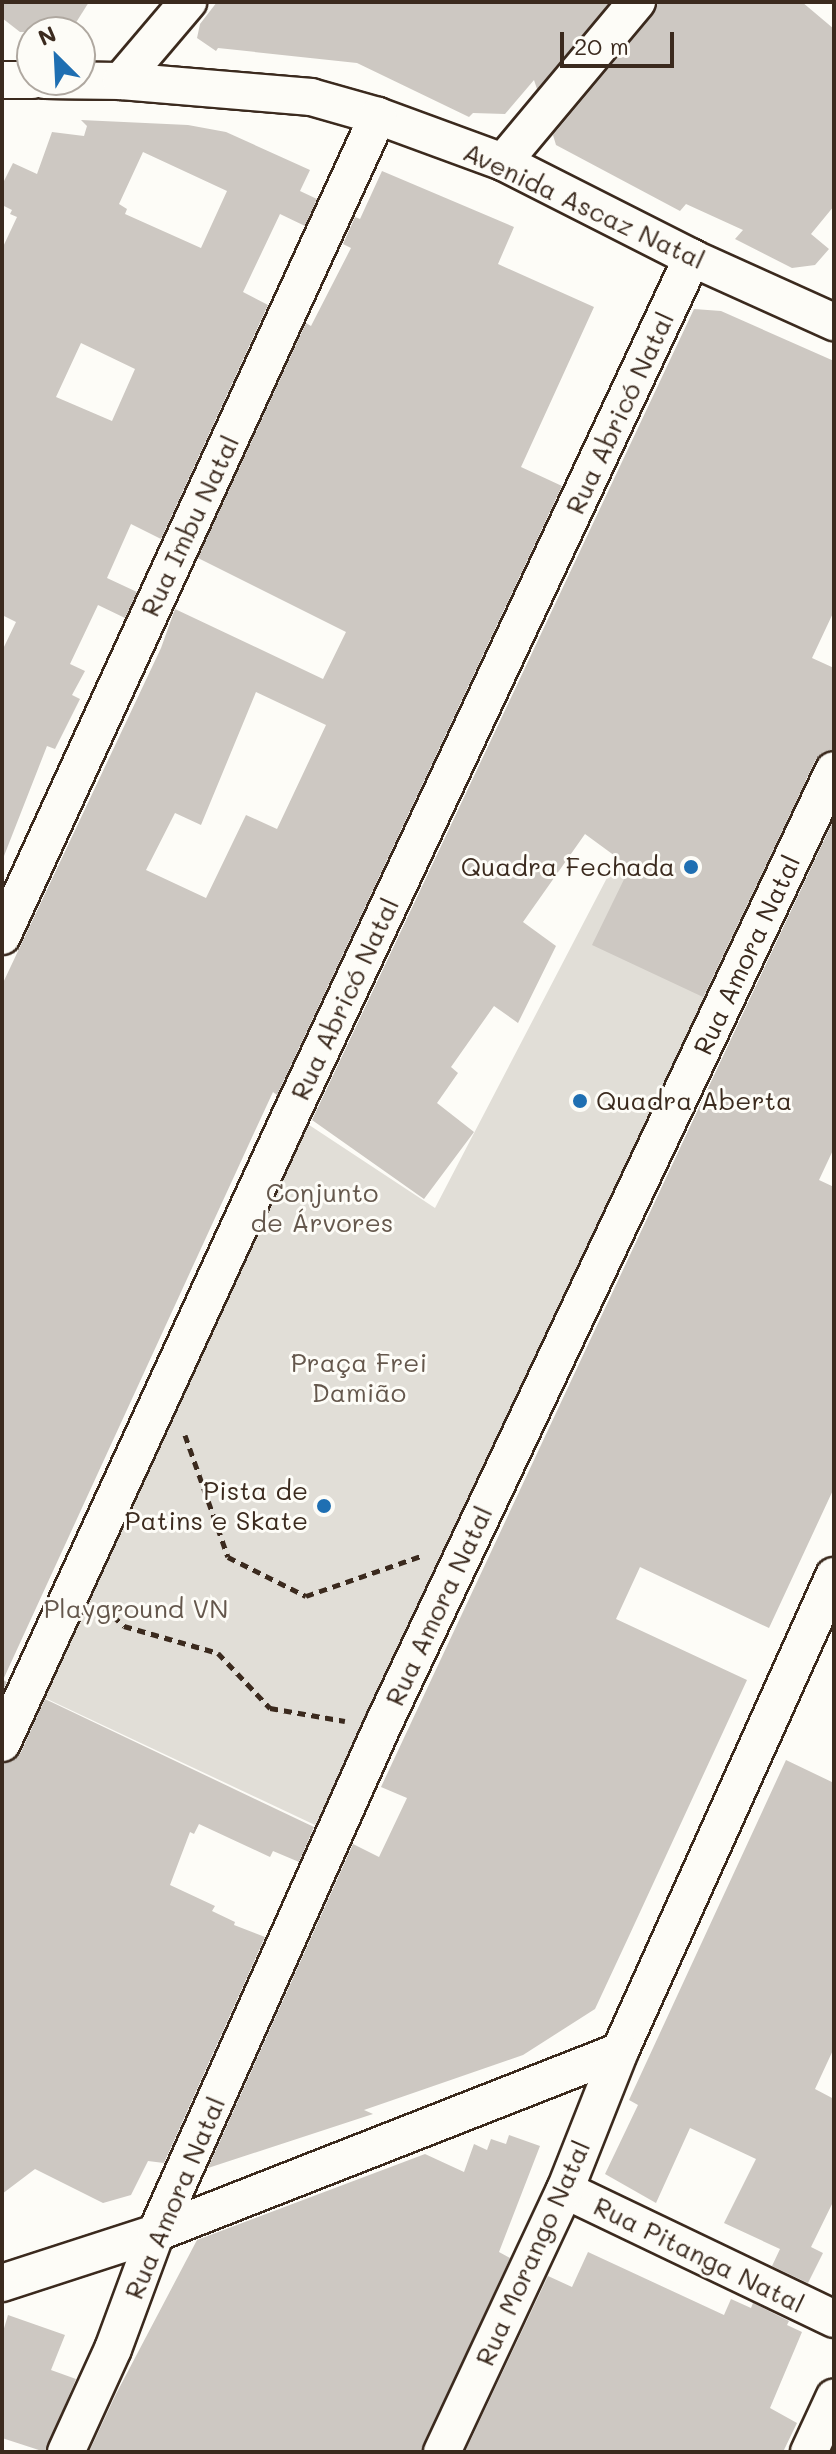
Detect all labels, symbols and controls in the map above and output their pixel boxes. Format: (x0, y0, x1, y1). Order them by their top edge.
north arrow (16, 16, 96, 96)
scale bar (564, 16, 678, 66)
text: N (33, 19, 60, 52)
text: 20 m (574, 30, 629, 61)
street label: Avenida Ascaz Natal (458, 136, 710, 276)
street label: Rua Abricó Natal (559, 307, 681, 519)
street label: Rua Imbu Natal (134, 431, 246, 621)
street label: Rua Amora Natal (687, 850, 807, 1060)
place label: Quadra Fechada (461, 851, 675, 883)
marker: Quadra Fechada (682, 858, 700, 876)
street label: Rua Abricó Natal (284, 893, 406, 1105)
place label: Quadra Aberta (596, 1085, 792, 1117)
marker: Quadra Aberta (571, 1092, 589, 1110)
park label: Conjunto de Árvores (251, 1177, 393, 1238)
park label: Praça Frei Damião (291, 1347, 427, 1408)
place label: Pista de Patins e Skate (125, 1475, 308, 1536)
marker: Pista de Patins e Skate (315, 1497, 333, 1515)
street label: Rua Amora Natal (379, 1501, 499, 1711)
park label: Playground VN (43, 1593, 229, 1625)
street label: Rua Amora Natal (118, 2092, 232, 2304)
street label: Rua Morango Natal (469, 2135, 597, 2371)
street label: Rua Pitanga Natal (589, 2190, 809, 2320)

